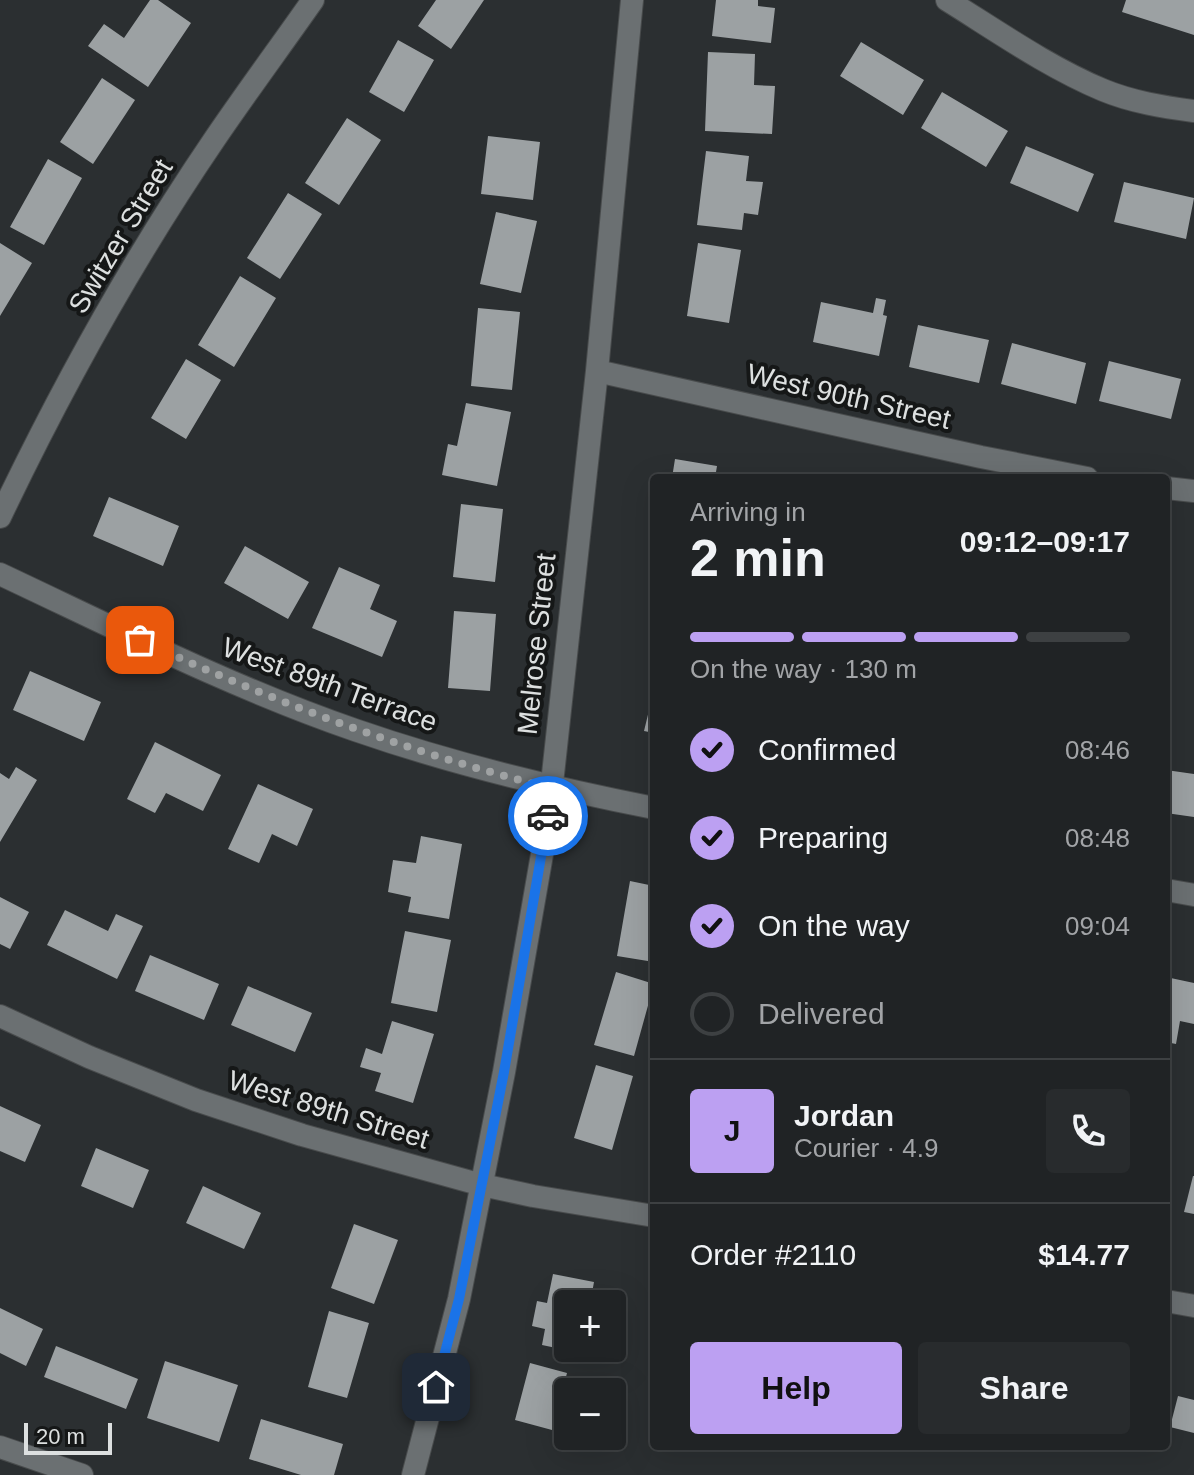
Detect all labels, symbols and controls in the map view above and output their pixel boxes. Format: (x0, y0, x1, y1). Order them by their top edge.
street label: Switzer Street (62, 153, 179, 319)
street label: West 90th Street (744, 358, 954, 435)
text: Arriving in (690, 497, 806, 527)
text: 09:12–09:17 (960, 525, 1130, 558)
text: 2 min (690, 529, 826, 587)
street label: Melrose Street (512, 552, 561, 736)
pin (106, 606, 174, 674)
icon: bag (118, 618, 162, 662)
street label: West 89th Terrace (218, 631, 441, 738)
text: On the way · 130 m (690, 654, 917, 684)
icon: check (690, 728, 734, 772)
text: Confirmed (758, 733, 896, 766)
text: 08:46 (1065, 735, 1130, 765)
courier (508, 776, 588, 856)
icon: car (526, 794, 570, 838)
icon: check (690, 816, 734, 860)
text: Preparing (758, 821, 888, 854)
text: 08:48 (1065, 823, 1130, 853)
icon: check (690, 904, 734, 948)
text: On the way (758, 909, 910, 942)
text: 09:04 (1065, 911, 1130, 941)
text: Delivered (758, 997, 885, 1030)
street label: West 89th Street (225, 1064, 433, 1155)
button: phone (1046, 1089, 1130, 1173)
text: Jordan (794, 1099, 894, 1132)
text: J (724, 1114, 740, 1147)
text: Courier · 4.9 (794, 1133, 939, 1163)
text: Order #2110 (690, 1238, 856, 1271)
text: $14.77 (1038, 1238, 1130, 1271)
map controls (554, 1290, 626, 1450)
button: + (554, 1290, 626, 1362)
button: Help (690, 1342, 902, 1434)
button: Share (918, 1342, 1130, 1434)
pin (402, 1353, 470, 1421)
icon: home (414, 1365, 458, 1409)
button: − (554, 1378, 626, 1450)
scale bar (24, 1419, 112, 1455)
text: 20 m (36, 1424, 85, 1449)

